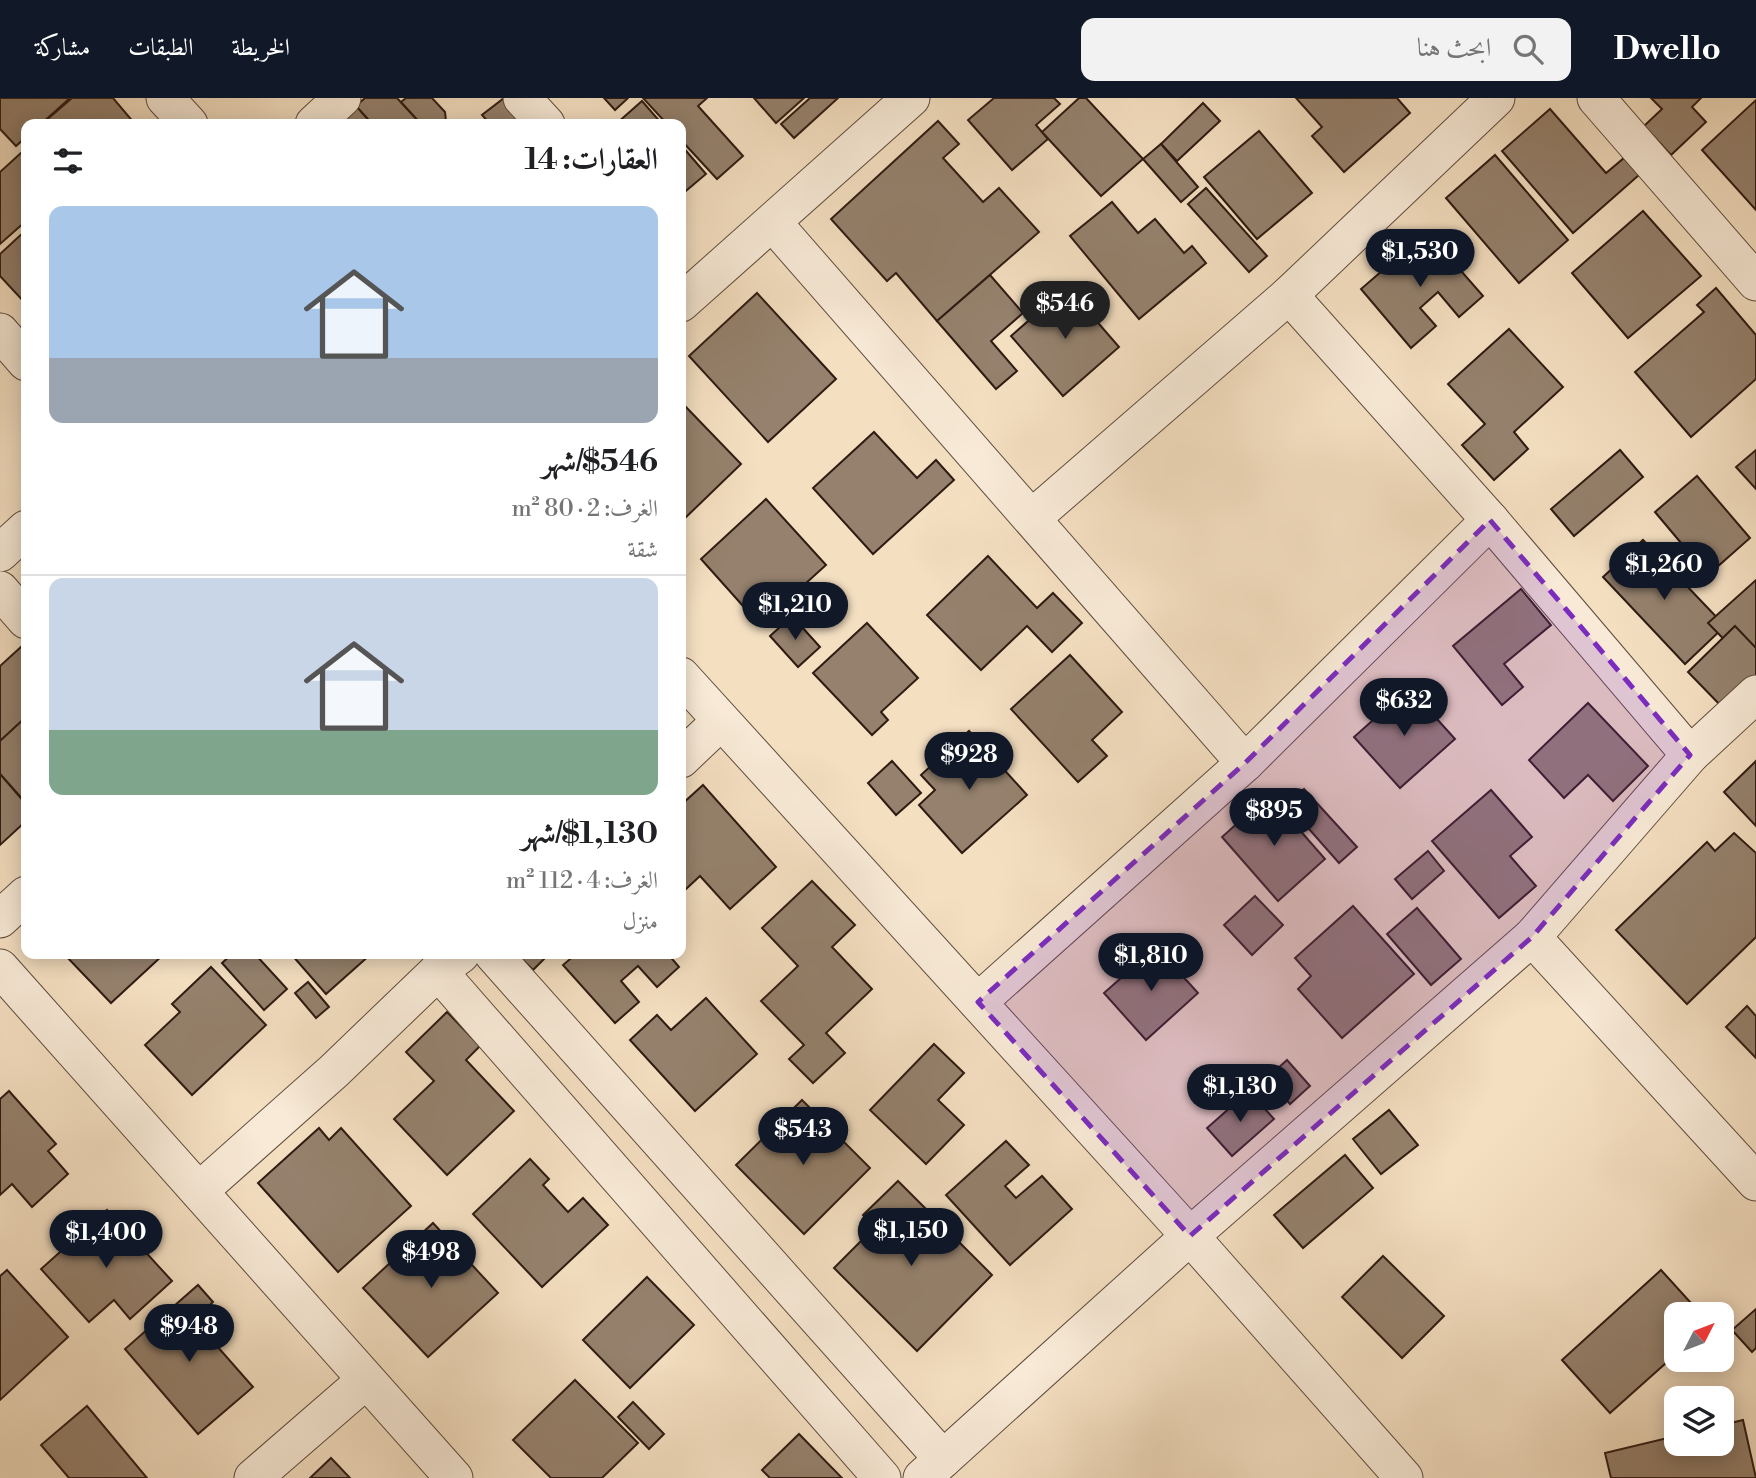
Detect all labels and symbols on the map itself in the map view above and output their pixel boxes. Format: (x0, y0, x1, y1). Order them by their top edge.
pin: $1,530 (1363, 230, 1477, 289)
pin: $546 (1024, 282, 1106, 341)
pin: $1,260 (1607, 542, 1721, 602)
pin: $1,210 (738, 582, 852, 642)
pin: $632 (1363, 678, 1445, 738)
pin: $928 (928, 732, 1010, 792)
pin: $895 (1233, 788, 1315, 848)
pin: $1,810 (1094, 934, 1208, 993)
pin: $1,130 (1183, 1065, 1297, 1124)
pin: $543 (762, 1108, 844, 1167)
pin: $1,150 (854, 1208, 968, 1268)
pin: $1,400 (49, 1210, 163, 1270)
pin: $498 (390, 1230, 472, 1290)
north arrow (1664, 1302, 1734, 1372)
pin: $948 (148, 1304, 230, 1364)

